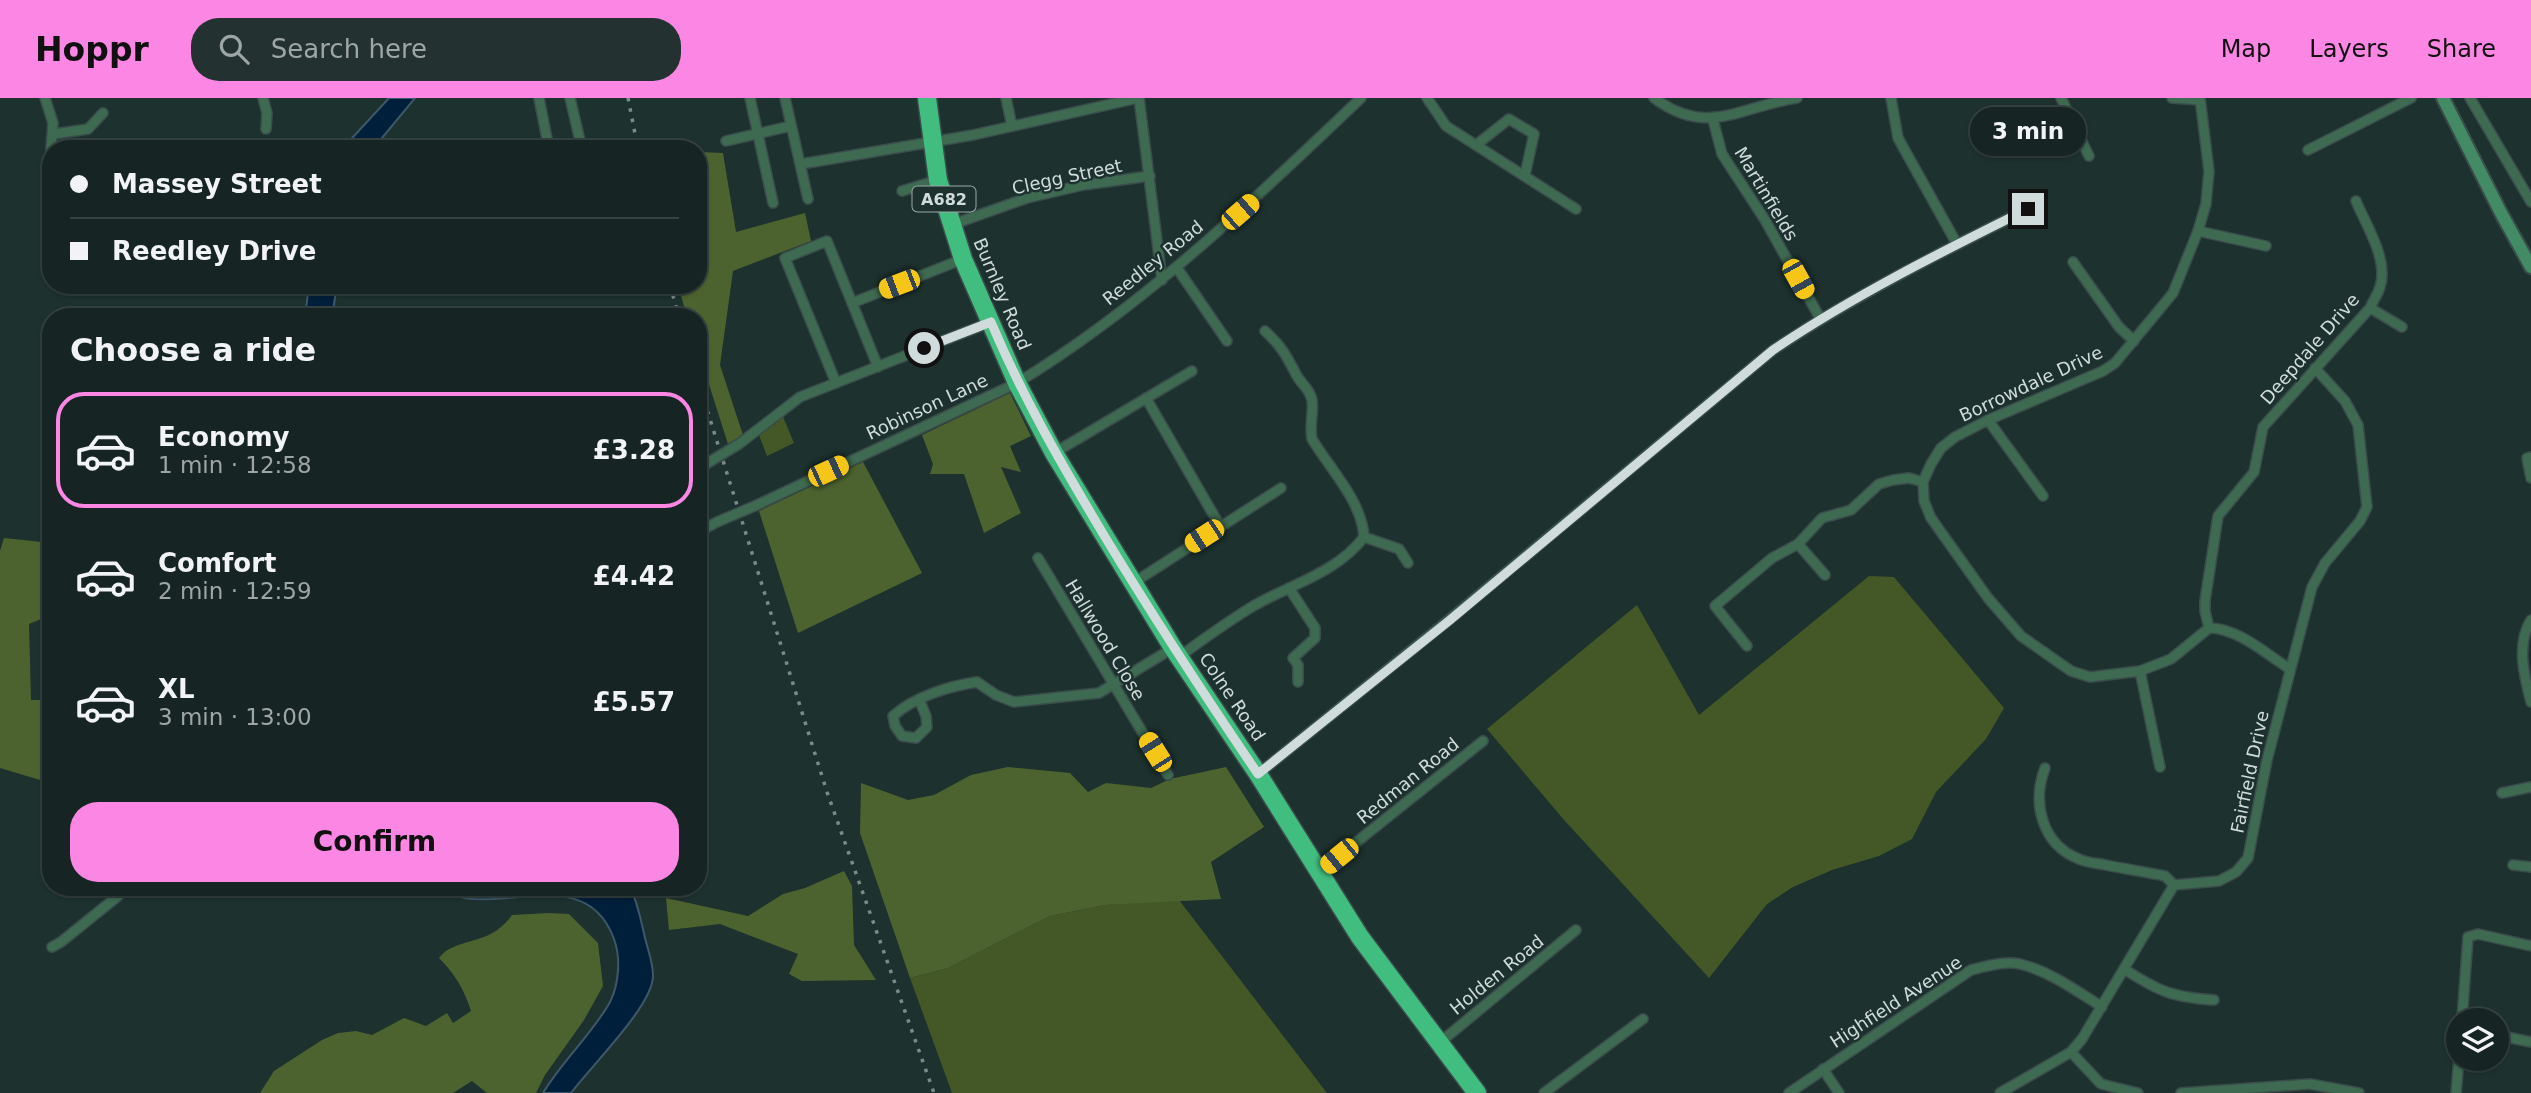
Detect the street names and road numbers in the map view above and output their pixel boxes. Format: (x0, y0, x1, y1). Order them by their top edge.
street label: Martinfields (1730, 143, 1803, 244)
street label: Clegg Street (1010, 155, 1124, 198)
road number: A682 (912, 186, 976, 212)
street label: Reedley Road (1098, 216, 1207, 309)
street label: Burnley Road (969, 235, 1036, 353)
street label: Deepdale Drive (2256, 289, 2363, 408)
street label: Borrowdale Drive (1956, 341, 2106, 426)
street label: Robinson Lane (863, 369, 991, 444)
street label: Hallwood Close (1061, 575, 1150, 704)
street label: Colne Road (1195, 649, 1270, 745)
street label: Fairfield Drive (2226, 709, 2273, 835)
street label: Redman Road (1352, 733, 1463, 828)
street label: Holden Road (1446, 930, 1548, 1019)
street label: Highfield Avenue (1826, 951, 1966, 1052)

